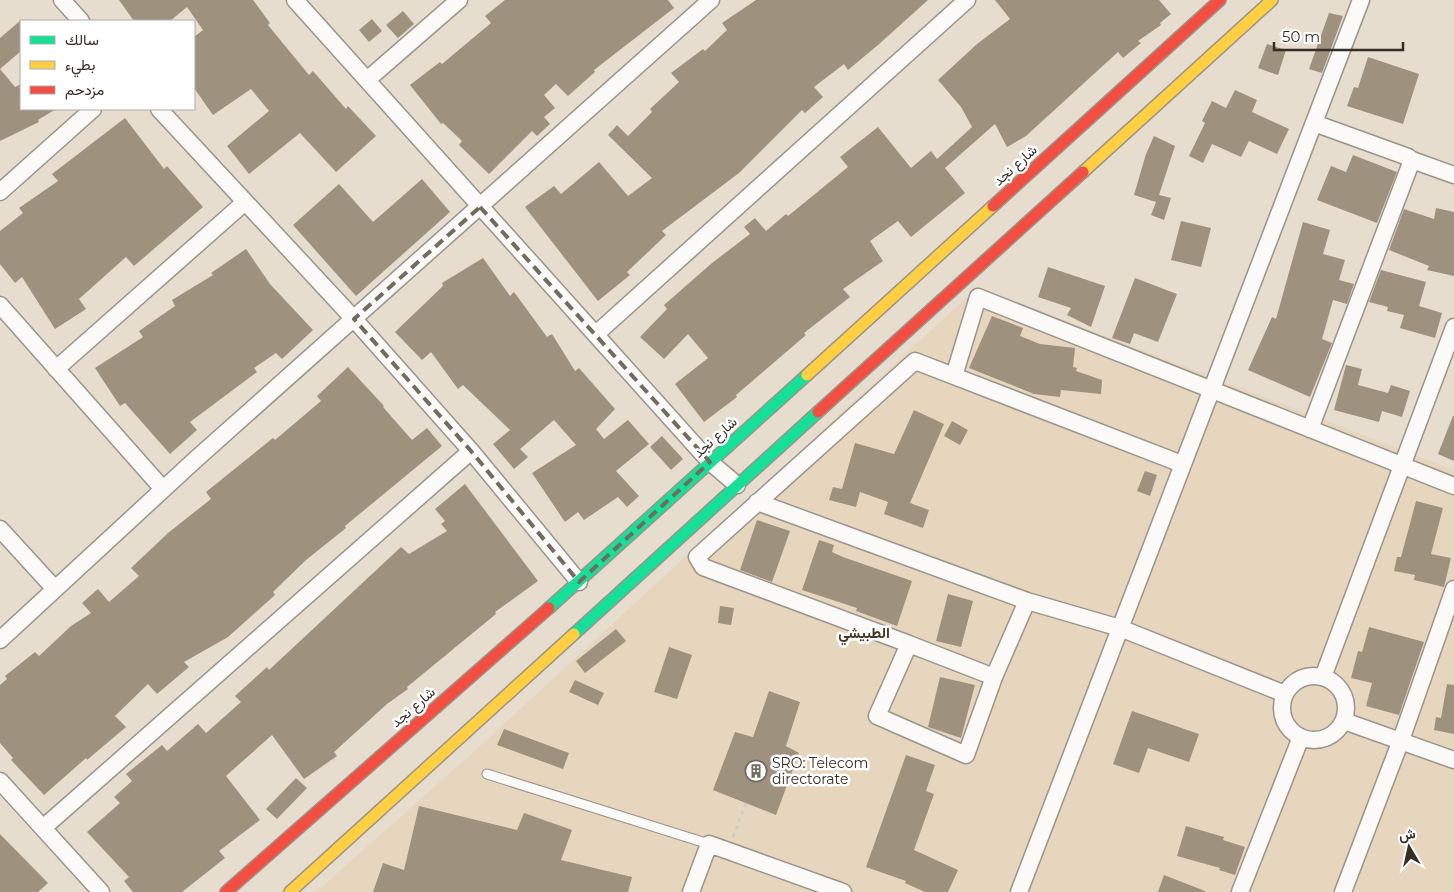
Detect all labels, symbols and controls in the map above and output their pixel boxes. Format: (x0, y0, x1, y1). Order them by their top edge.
legend (20, 20, 195, 110)
scale bar (1274, 20, 1403, 52)
text: 50 m (1282, 27, 1320, 46)
text: سالك (65, 30, 99, 49)
text: بطيء (65, 55, 95, 78)
text: مزدحم (65, 80, 104, 100)
street label: شارع نجد (989, 141, 1042, 191)
street label: شارع نجد (689, 413, 742, 463)
district label: الطبيشي (838, 623, 890, 646)
street label: شارع نجد (387, 683, 440, 733)
place label: SRO: Telecom directorate (772, 754, 868, 788)
building icon: SRO: Telecom directorate (744, 759, 768, 783)
north arrow (1384, 822, 1434, 872)
text: ش (1397, 824, 1417, 844)

